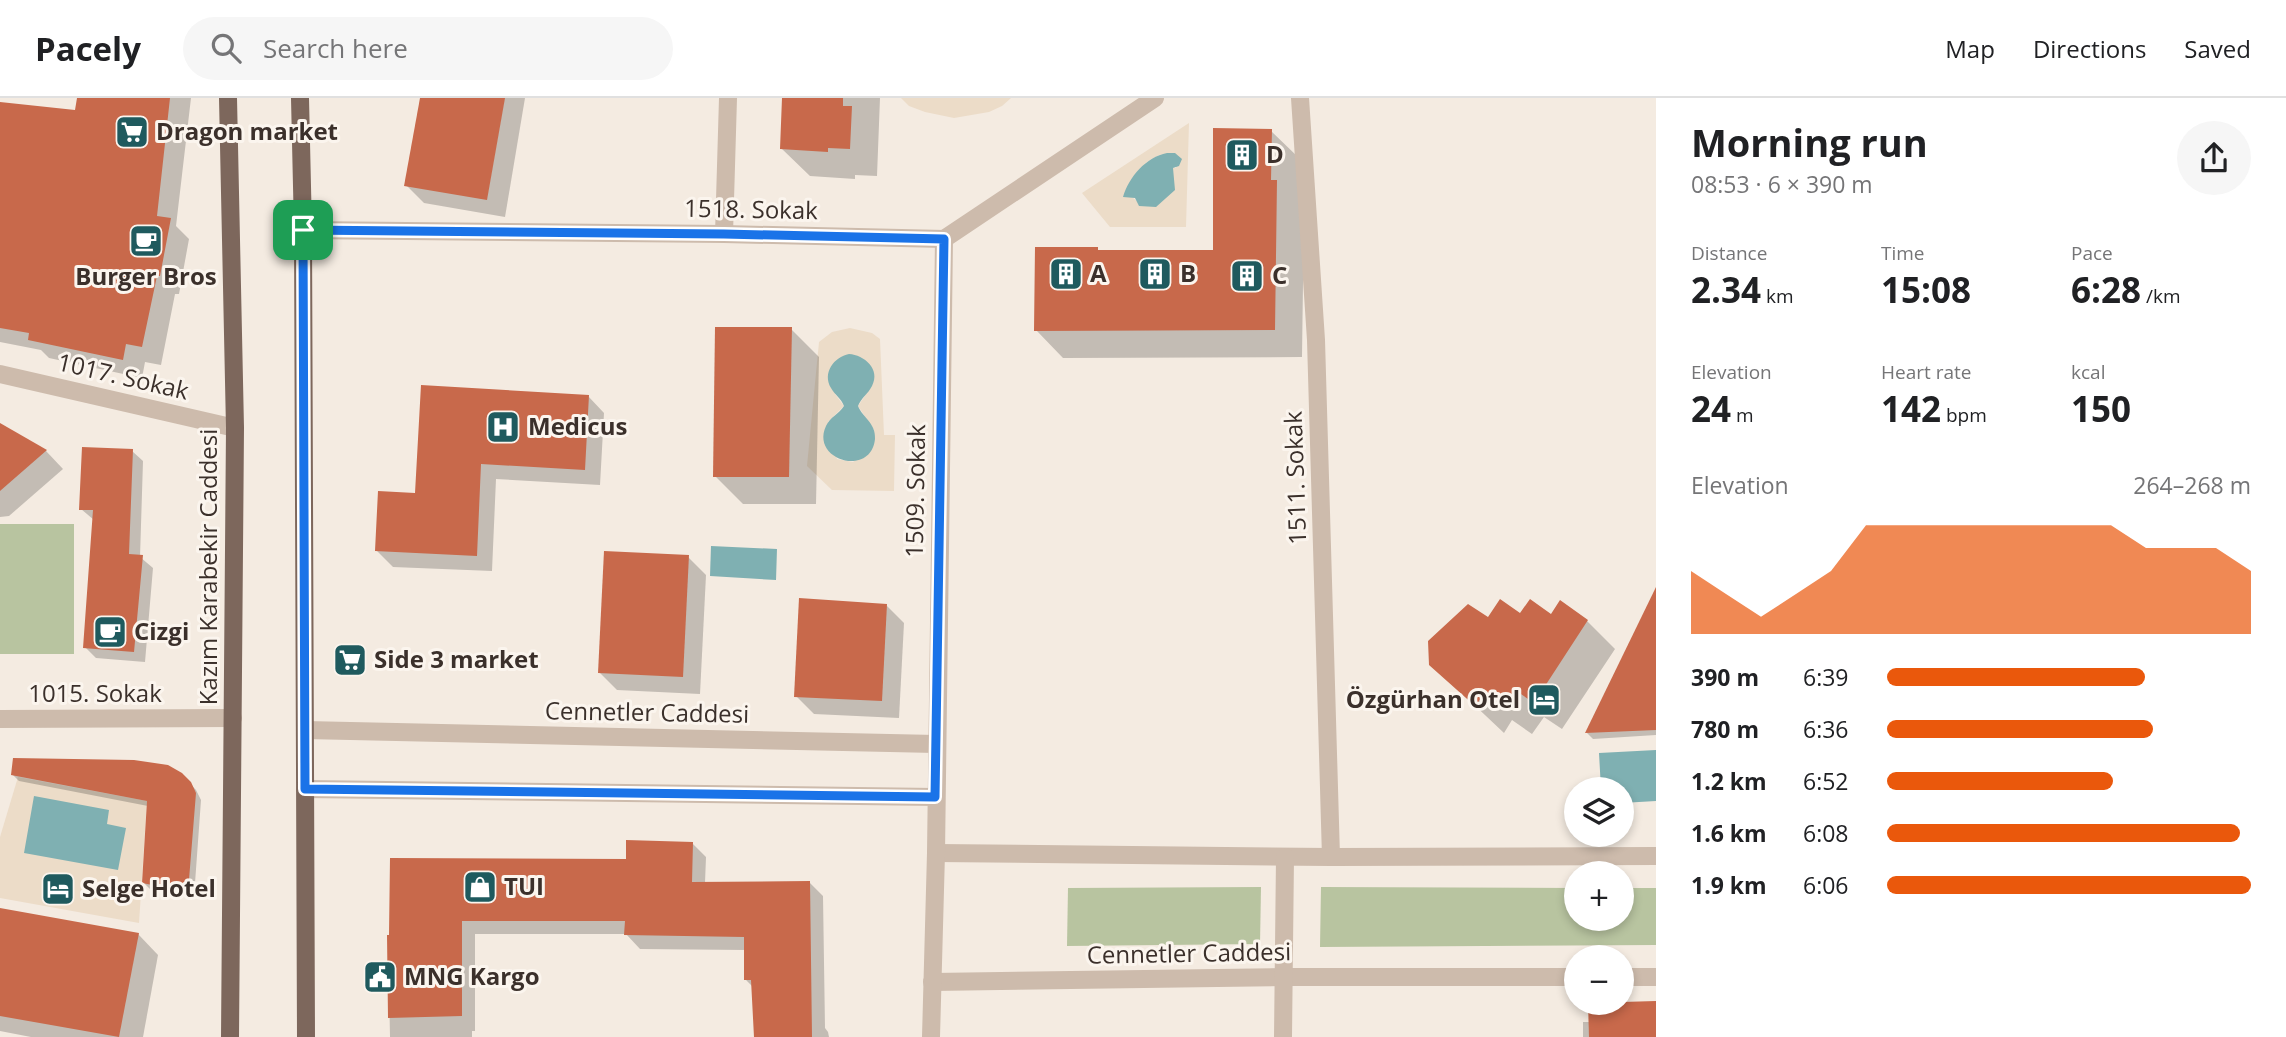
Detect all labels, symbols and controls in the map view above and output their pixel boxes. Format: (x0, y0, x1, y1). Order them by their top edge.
search box (183, 17, 673, 80)
text: Pacely (35, 26, 141, 71)
icon: search (207, 29, 245, 67)
text: Search here (263, 30, 408, 66)
text: Map (1945, 32, 1995, 65)
text: Directions (2033, 32, 2146, 65)
text: Saved (2184, 32, 2251, 65)
supermarket icon: Dragon market (113, 113, 151, 151)
place label: Dragon market (156, 114, 338, 147)
text: Morning run (1691, 116, 1928, 168)
button: share (2177, 121, 2251, 195)
building icon: D (1223, 136, 1261, 174)
place label: D (1266, 137, 1284, 170)
text: 08:53 · 6 × 390 m (1691, 168, 1873, 200)
street label: 1518. Sokak (684, 191, 818, 226)
pin (273, 200, 333, 260)
icon: arrive (284, 211, 322, 249)
cafe icon: Burger Bros (127, 222, 165, 260)
text: Distance (1691, 240, 1767, 266)
text: Time (1881, 240, 1925, 266)
text: Pace (2071, 240, 2113, 266)
building icon: A (1047, 255, 1085, 293)
building icon: B (1136, 255, 1174, 293)
place label: A (1090, 256, 1107, 289)
place label: B (1180, 256, 1196, 289)
building icon: C (1228, 257, 1266, 295)
place label: C (1272, 258, 1287, 291)
place label: Burger Bros (75, 259, 217, 292)
text: 2.34 (1691, 266, 1761, 313)
text: 15:08 (1881, 266, 1971, 313)
text: 6:28 (2071, 266, 2141, 313)
text: km (1761, 283, 1794, 309)
text: /km (2141, 283, 2181, 309)
street label: 1017. Sokak (55, 344, 193, 407)
text: Elevation (1691, 359, 1772, 385)
text: Heart rate (1881, 359, 1971, 385)
text: kcal (2071, 359, 2105, 385)
text: 24 (1691, 385, 1731, 432)
text: 142 (1881, 385, 1941, 432)
text: 150 (2071, 385, 2131, 432)
text: m (1731, 402, 1754, 428)
text: bpm (1941, 402, 1987, 428)
hospital icon: Medicus (484, 408, 522, 446)
place label: Medicus (528, 409, 627, 442)
street label: 1511. Sokak (1276, 410, 1313, 545)
street label: 1509. Sokak (897, 424, 932, 558)
street label: Kazım Karabekir Caddesi (191, 429, 224, 705)
text: Elevation (1691, 469, 1789, 501)
text: 264–268 m (2133, 469, 2251, 501)
cafe icon: Cizgi (91, 613, 129, 651)
place label: Cizgi (134, 614, 189, 647)
supermarket icon: Side 3 market (331, 641, 369, 679)
place label: Side 3 market (374, 642, 539, 675)
text: 390 m (1691, 661, 1759, 693)
text: 6:39 (1803, 661, 1849, 693)
street label: 1015. Sokak (28, 676, 162, 709)
hotel icon: Özgürhan Otel (1525, 681, 1563, 719)
place label: Özgürhan Otel (1346, 682, 1520, 715)
street label: Cennetler Caddesi (545, 693, 750, 730)
text: 780 m (1691, 713, 1759, 745)
text: 6:36 (1803, 713, 1849, 745)
text: 1.2 km (1691, 765, 1767, 797)
text: 6:52 (1803, 765, 1849, 797)
map controls (1564, 777, 1634, 1015)
button: layers (1564, 777, 1634, 847)
text: 1.6 km (1691, 817, 1767, 849)
text: 6:08 (1803, 817, 1849, 849)
button: + (1564, 861, 1634, 931)
shop icon: TUI (461, 868, 499, 906)
place label: TUI (504, 869, 544, 902)
text: 1.9 km (1691, 869, 1767, 901)
text: 6:06 (1803, 869, 1849, 901)
hotel icon: Selge Hotel (39, 870, 77, 908)
place label: Selge Hotel (82, 871, 216, 904)
street label: Cennetler Caddesi (1086, 934, 1291, 971)
button: − (1564, 945, 1634, 1015)
public building icon: MNG Kargo (361, 958, 399, 996)
place label: MNG Kargo (404, 959, 540, 992)

